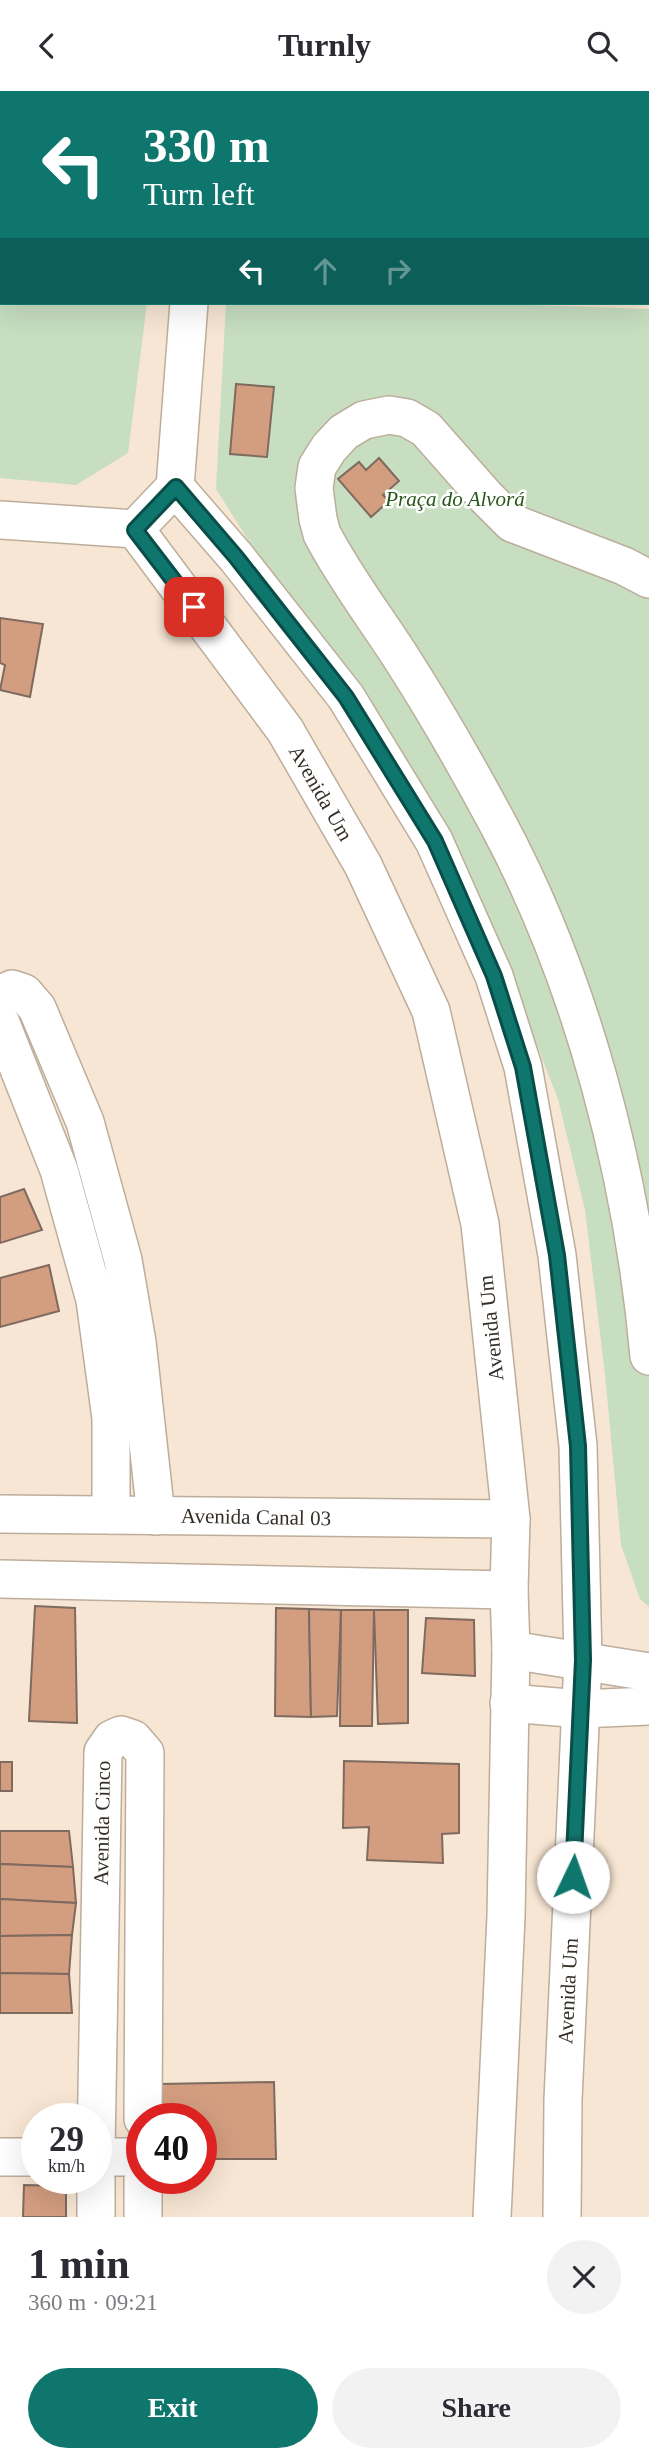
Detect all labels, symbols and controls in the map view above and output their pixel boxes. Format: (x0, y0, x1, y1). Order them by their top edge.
icon: back (28, 27, 66, 65)
text: Turnly (278, 27, 371, 63)
icon: search (583, 27, 621, 65)
text: 330 m (143, 118, 270, 173)
icon: left (28, 119, 119, 210)
text: Turn left (143, 176, 255, 212)
icon: left (233, 252, 271, 290)
icon: ahead (306, 252, 344, 290)
icon: right (379, 252, 417, 290)
park label: Praça do Alvorá (384, 487, 525, 511)
pin (164, 577, 224, 637)
icon: arrive (175, 588, 213, 626)
street label: Avenida Um (284, 741, 358, 845)
street label: Avenida Um (474, 1274, 508, 1382)
street label: Avenida Canal 03 (181, 1504, 331, 1530)
street label: Avenida Cinco (89, 1760, 115, 1886)
position arrow (536, 1840, 610, 1914)
street label: Avenida Um (553, 1937, 583, 2045)
speed limit sign: 40 (126, 2103, 217, 2194)
text: 29 (49, 2120, 84, 2159)
text: km/h (48, 2156, 85, 2176)
button: close (547, 2240, 621, 2314)
text: 1 min (28, 2241, 130, 2287)
text: 360 m · 09:21 (28, 2290, 158, 2315)
button: Exit (28, 2368, 318, 2448)
button: Share (332, 2368, 621, 2448)

